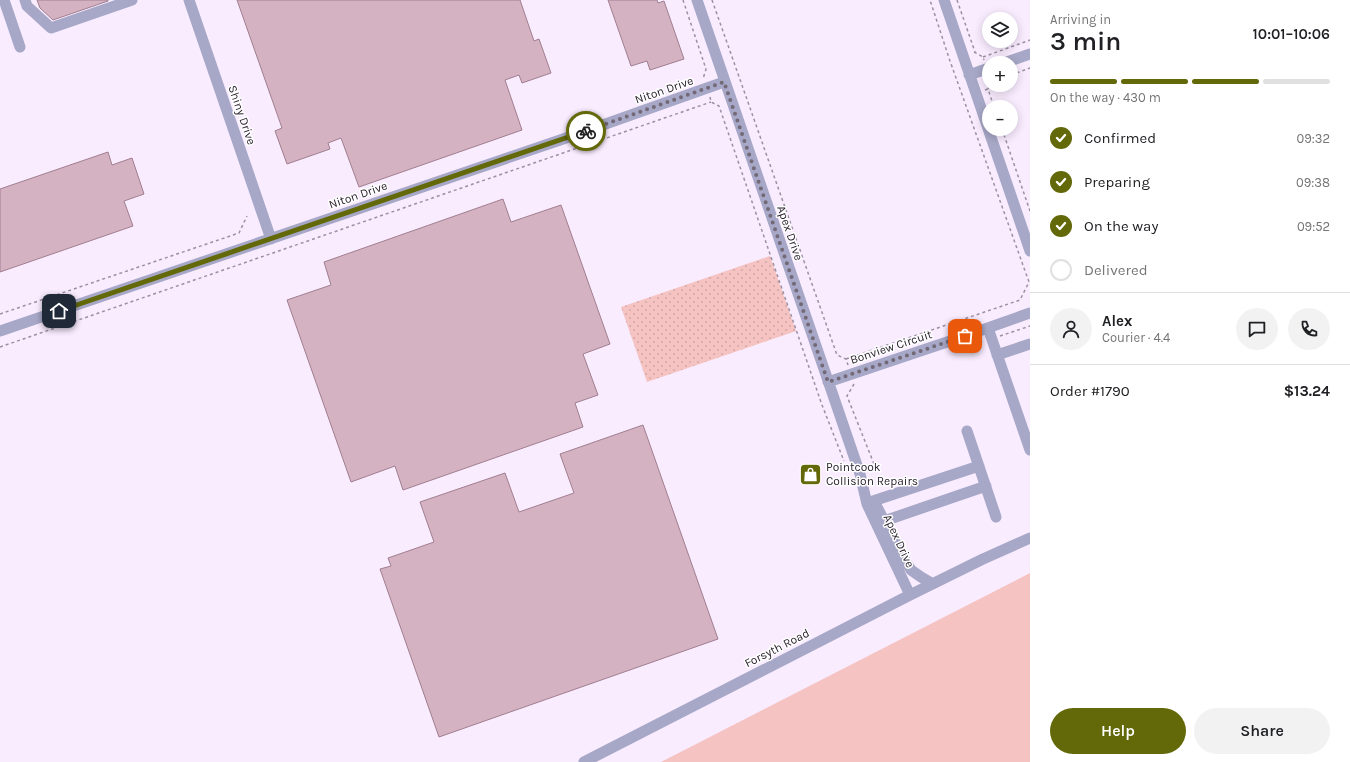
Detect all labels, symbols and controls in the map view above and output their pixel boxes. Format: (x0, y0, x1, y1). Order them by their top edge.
map controls (982, 12, 1018, 136)
button: layers (982, 12, 1018, 48)
text: Arriving in (1050, 12, 1111, 27)
text: 10:01–10:06 (1253, 25, 1330, 43)
text: 3 min (1050, 26, 1121, 57)
button: + (982, 56, 1018, 92)
street label: Niton Drive (633, 73, 695, 107)
street label: Shiny Drive (225, 84, 259, 146)
text: On the way · 430 m (1050, 90, 1161, 105)
button: − (982, 100, 1018, 136)
courier (566, 111, 606, 151)
icon: bike (575, 120, 597, 142)
icon: check (1050, 127, 1072, 149)
text: Confirmed (1084, 129, 1156, 147)
text: 09:32 (1297, 131, 1330, 146)
icon: check (1050, 171, 1072, 193)
text: Preparing (1084, 173, 1150, 191)
text: 09:38 (1296, 175, 1330, 190)
street label: Niton Drive (327, 178, 389, 212)
street label: Apex Drive (774, 204, 806, 262)
icon: check (1050, 215, 1072, 237)
text: On the way (1084, 217, 1158, 235)
text: 09:52 (1297, 219, 1330, 234)
text: Delivered (1084, 261, 1148, 279)
pin (42, 294, 76, 328)
icon: home (48, 300, 70, 322)
button: person (1050, 308, 1092, 350)
button: chat (1236, 308, 1278, 350)
button: phone (1288, 308, 1330, 350)
text: Alex (1102, 312, 1132, 330)
pin (948, 319, 982, 353)
icon: bag (954, 325, 976, 347)
street label: Bonview Circuit (848, 327, 934, 367)
text: Courier · 4.4 (1102, 330, 1170, 345)
text: Order #1790 (1050, 382, 1130, 400)
text: $13.24 (1284, 382, 1330, 400)
place label: Pointcook Collision Repairs (826, 460, 918, 488)
shop icon: Pointcook Collision Repairs (798, 461, 824, 487)
street label: Apex Drive (881, 512, 917, 570)
street label: Forsyth Road (742, 626, 812, 670)
button: Help (1050, 708, 1186, 754)
button: Share (1194, 708, 1330, 754)

